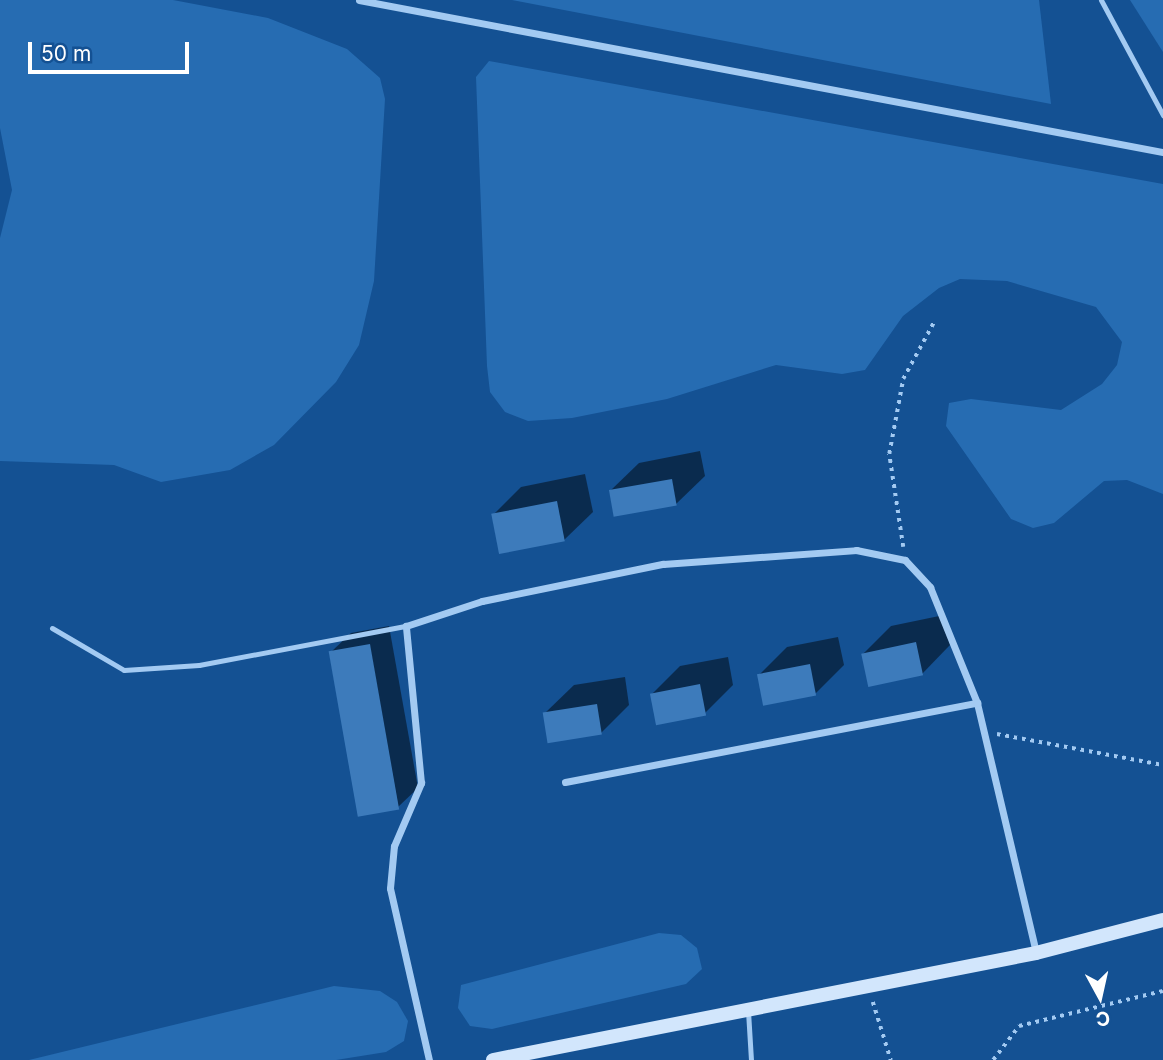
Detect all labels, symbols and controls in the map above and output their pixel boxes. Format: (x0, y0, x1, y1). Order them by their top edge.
scale bar (32, 28, 192, 72)
text: 50 m (41, 41, 91, 66)
north arrow (1065, 962, 1135, 1032)
text: С (1094, 1006, 1112, 1031)

